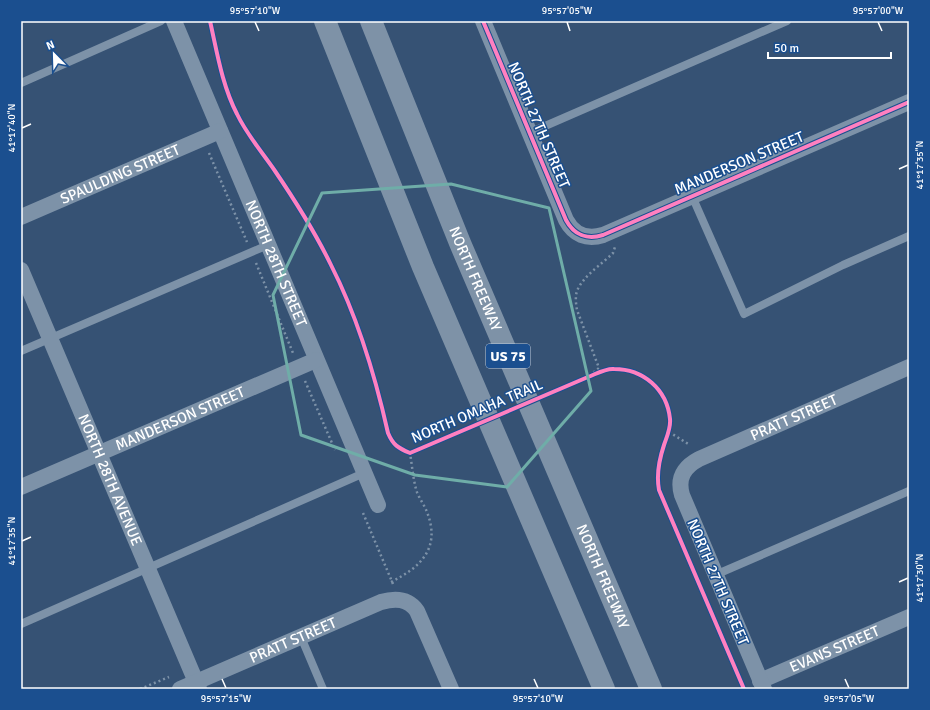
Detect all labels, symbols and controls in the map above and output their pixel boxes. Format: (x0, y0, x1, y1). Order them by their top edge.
text: 95°57'10"W (230, 5, 281, 17)
text: 95°57'05"W (542, 5, 593, 17)
text: 95°57'00"W (853, 5, 904, 17)
north arrow (34, 34, 74, 74)
scale bar (768, 34, 891, 60)
text: N (44, 38, 56, 53)
text: 50 m (774, 41, 799, 56)
street label: NORTH 27TH STREET (504, 59, 574, 191)
text: 41°17'40"N (6, 104, 18, 152)
street label: MANDERSON STREET (671, 127, 807, 198)
street label: SPAULDING STREET (58, 140, 183, 208)
text: 41°17'35"N (914, 141, 926, 189)
street label: NORTH 28TH STREET (242, 197, 311, 330)
street label: NORTH FREEWAY (445, 224, 506, 334)
road number: US 75 (486, 344, 530, 368)
street label: NORTH OMAHA TRAIL (409, 375, 546, 447)
street label: MANDERSON STREET (112, 383, 248, 454)
street label: PRATT STREET (748, 390, 841, 444)
street label: NORTH 28TH AVENUE (74, 411, 146, 548)
street label: NORTH 27TH STREET (683, 516, 753, 648)
text: 41°17'35"N (6, 517, 18, 565)
street label: NORTH FREEWAY (573, 522, 633, 632)
text: 41°17'30"N (914, 554, 926, 602)
street label: PRATT STREET (247, 613, 340, 667)
street label: EVANS STREET (787, 622, 883, 676)
text: 95°57'15"W (201, 693, 252, 705)
text: 95°57'10"W (513, 693, 564, 705)
text: 95°57'05"W (824, 693, 875, 705)

